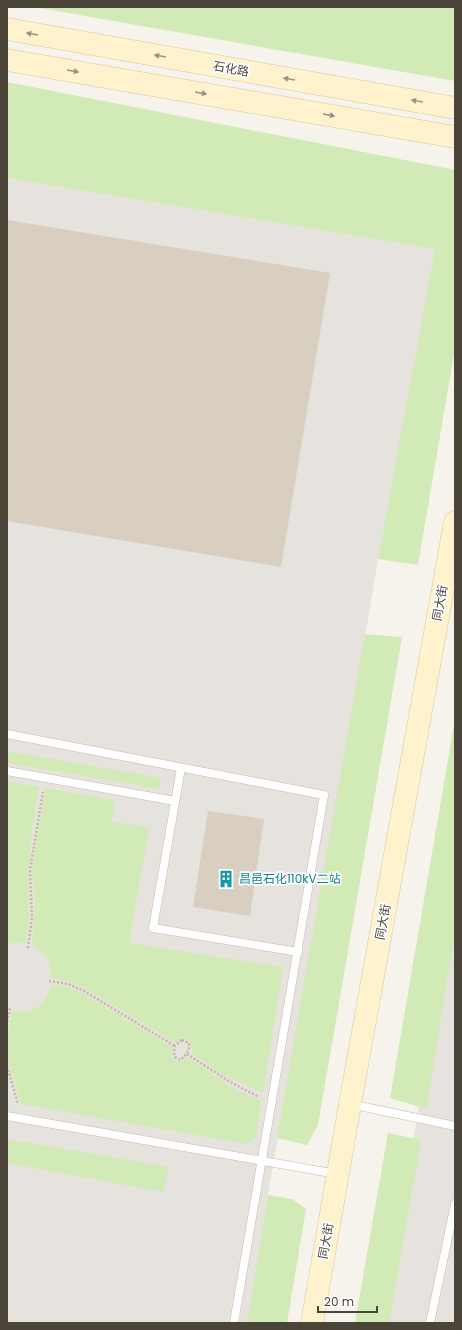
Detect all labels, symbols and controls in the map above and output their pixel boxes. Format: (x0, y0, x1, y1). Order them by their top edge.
one-way arrow (26, 31, 39, 37)
one-way arrow (154, 53, 167, 59)
street label: 石化路 (212, 57, 250, 80)
one-way arrow (67, 68, 79, 74)
one-way arrow (282, 75, 295, 81)
one-way arrow (195, 90, 207, 96)
one-way arrow (410, 98, 423, 104)
one-way arrow (323, 112, 335, 118)
street label: 同大街 (428, 584, 451, 622)
building icon: 昌邑石化110kV二站 (216, 869, 236, 889)
place label: 昌邑石化110kV二站 (239, 870, 341, 887)
street label: 同大街 (371, 903, 394, 941)
street label: 同大街 (314, 1222, 337, 1260)
scale bar (318, 1288, 377, 1314)
text: 20 m (324, 1293, 354, 1310)

